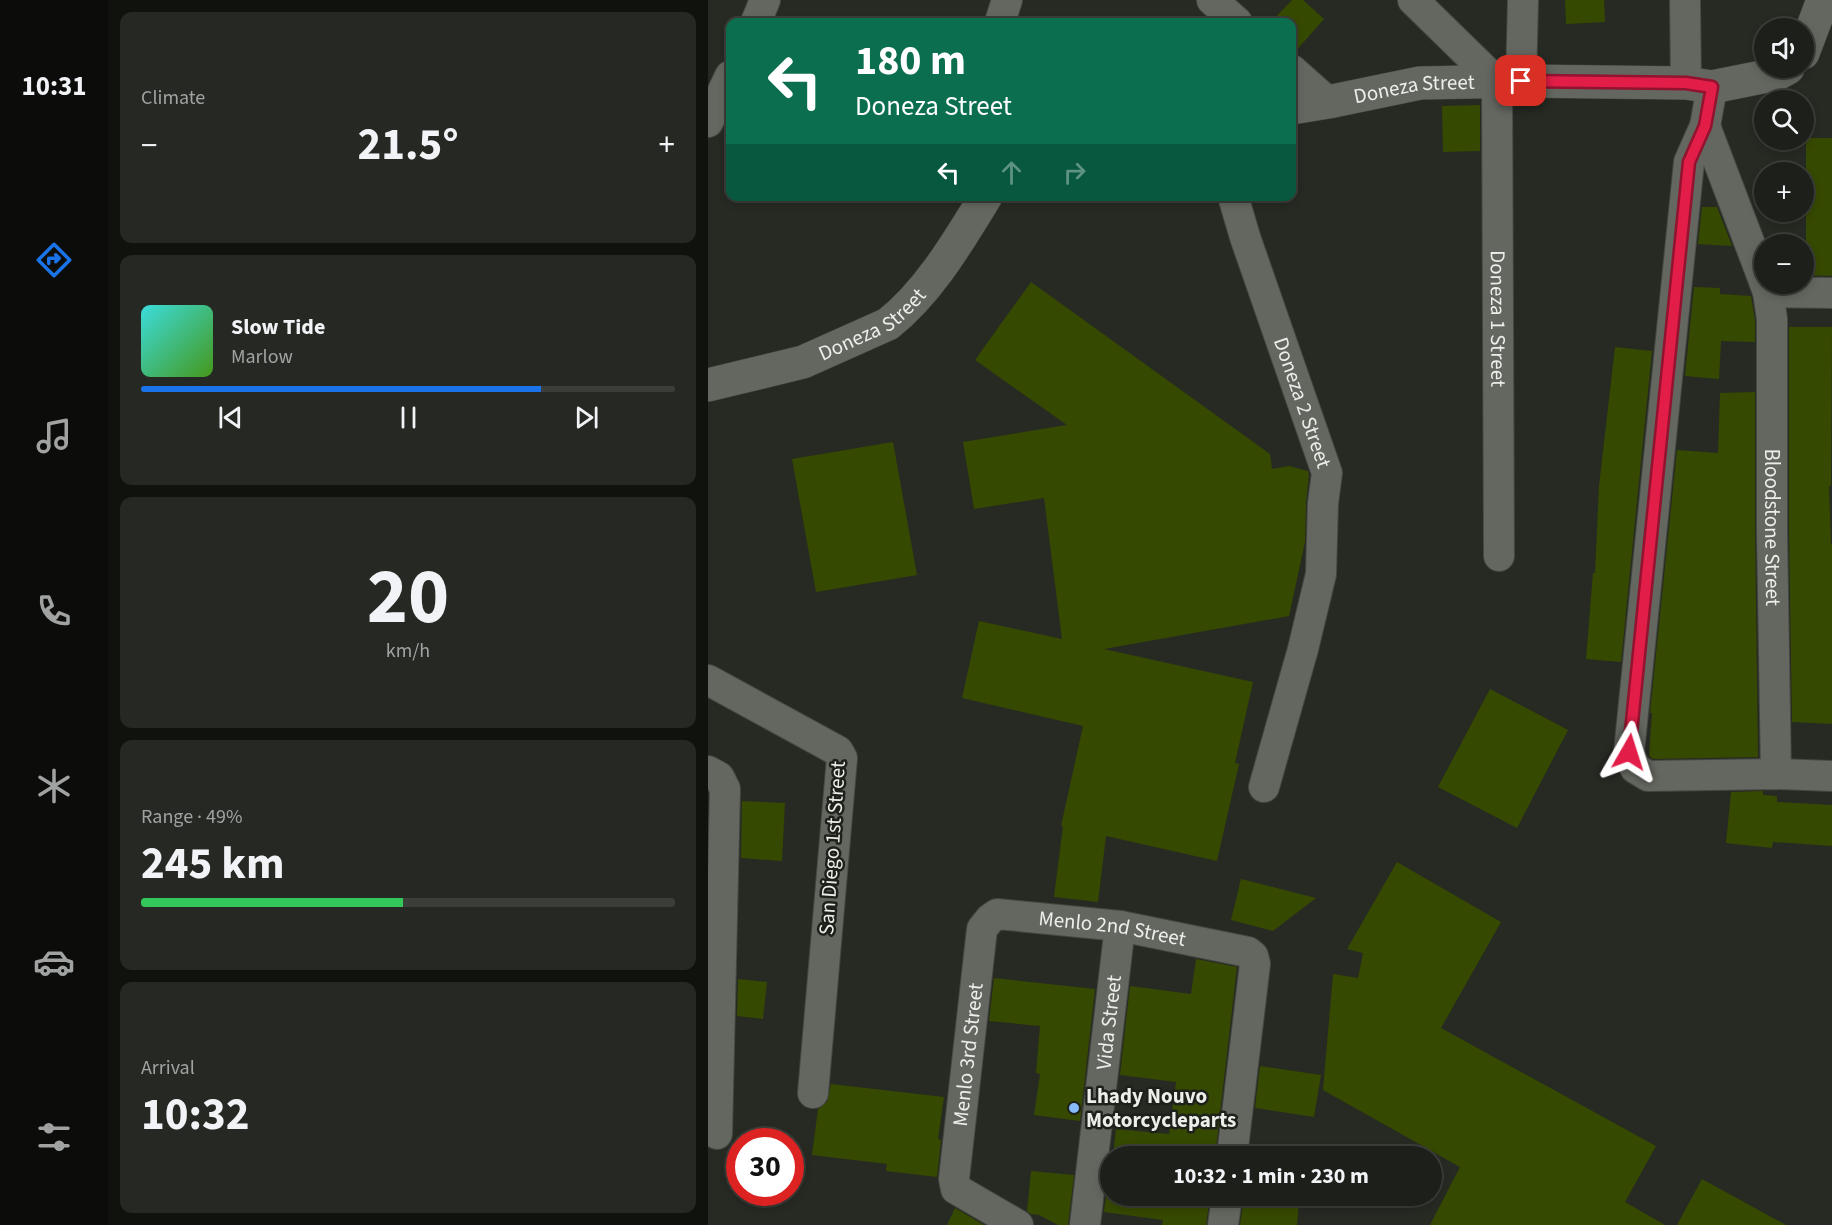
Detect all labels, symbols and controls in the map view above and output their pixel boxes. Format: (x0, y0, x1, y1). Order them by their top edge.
map controls (1754, 18, 1814, 294)
button: sound (1754, 18, 1814, 78)
text: 180 m (855, 31, 966, 91)
icon: left (756, 42, 834, 120)
pin (1495, 55, 1546, 106)
icon: arrive (1504, 64, 1537, 97)
text: 10:31 (21, 67, 87, 106)
street label: Doneza Street (1351, 67, 1475, 111)
text: Climate (141, 84, 205, 112)
text: Doneza Street (855, 87, 1012, 126)
button: search (1754, 90, 1814, 150)
text: 21.5° (357, 113, 459, 177)
text: − (141, 122, 157, 169)
text: + (659, 122, 675, 169)
icon: left (932, 156, 965, 189)
icon: ahead (995, 156, 1028, 189)
icon: right (1058, 156, 1091, 189)
button: + (1754, 162, 1814, 222)
button: − (1754, 234, 1814, 294)
icon: directions (33, 239, 75, 281)
street label: Doneza 1 Street (1483, 250, 1513, 387)
street label: Doneza Street (813, 281, 933, 368)
text: Slow Tide (231, 311, 325, 343)
street label: Doneza 2 Street (1266, 333, 1339, 472)
text: Marlow (231, 343, 293, 371)
icon: previous (214, 401, 247, 434)
icon: pause (392, 401, 425, 434)
icon: next (570, 401, 603, 434)
icon: music (33, 415, 75, 457)
street label: Bloodstone Street (1757, 448, 1788, 606)
text: 20 (367, 542, 449, 653)
icon: phone (33, 590, 75, 632)
text: km/h (386, 637, 430, 665)
position arrow (1597, 720, 1661, 784)
street label: San Diego 1st Street (811, 760, 853, 936)
icon: climate (33, 765, 75, 807)
text: Range · 49% (141, 803, 242, 831)
text: 245 km (141, 832, 285, 896)
street label: Menlo 2nd Street (1037, 903, 1189, 954)
icon: car (33, 941, 75, 983)
street label: Vida Street (1088, 973, 1129, 1071)
street label: Menlo 3rd Street (945, 981, 991, 1128)
text: Arrival (141, 1054, 195, 1082)
place label: Lhady Nouvo Motorcycleparts (1086, 1081, 1236, 1135)
text: 10:32 (141, 1083, 250, 1147)
marker: Lhady Nouvo Motorcycleparts (1067, 1101, 1081, 1115)
icon: filters (33, 1116, 75, 1158)
speed limit sign: 30 (726, 1128, 804, 1206)
text: 10:32 · 1 min · 230 m (1173, 1160, 1369, 1192)

